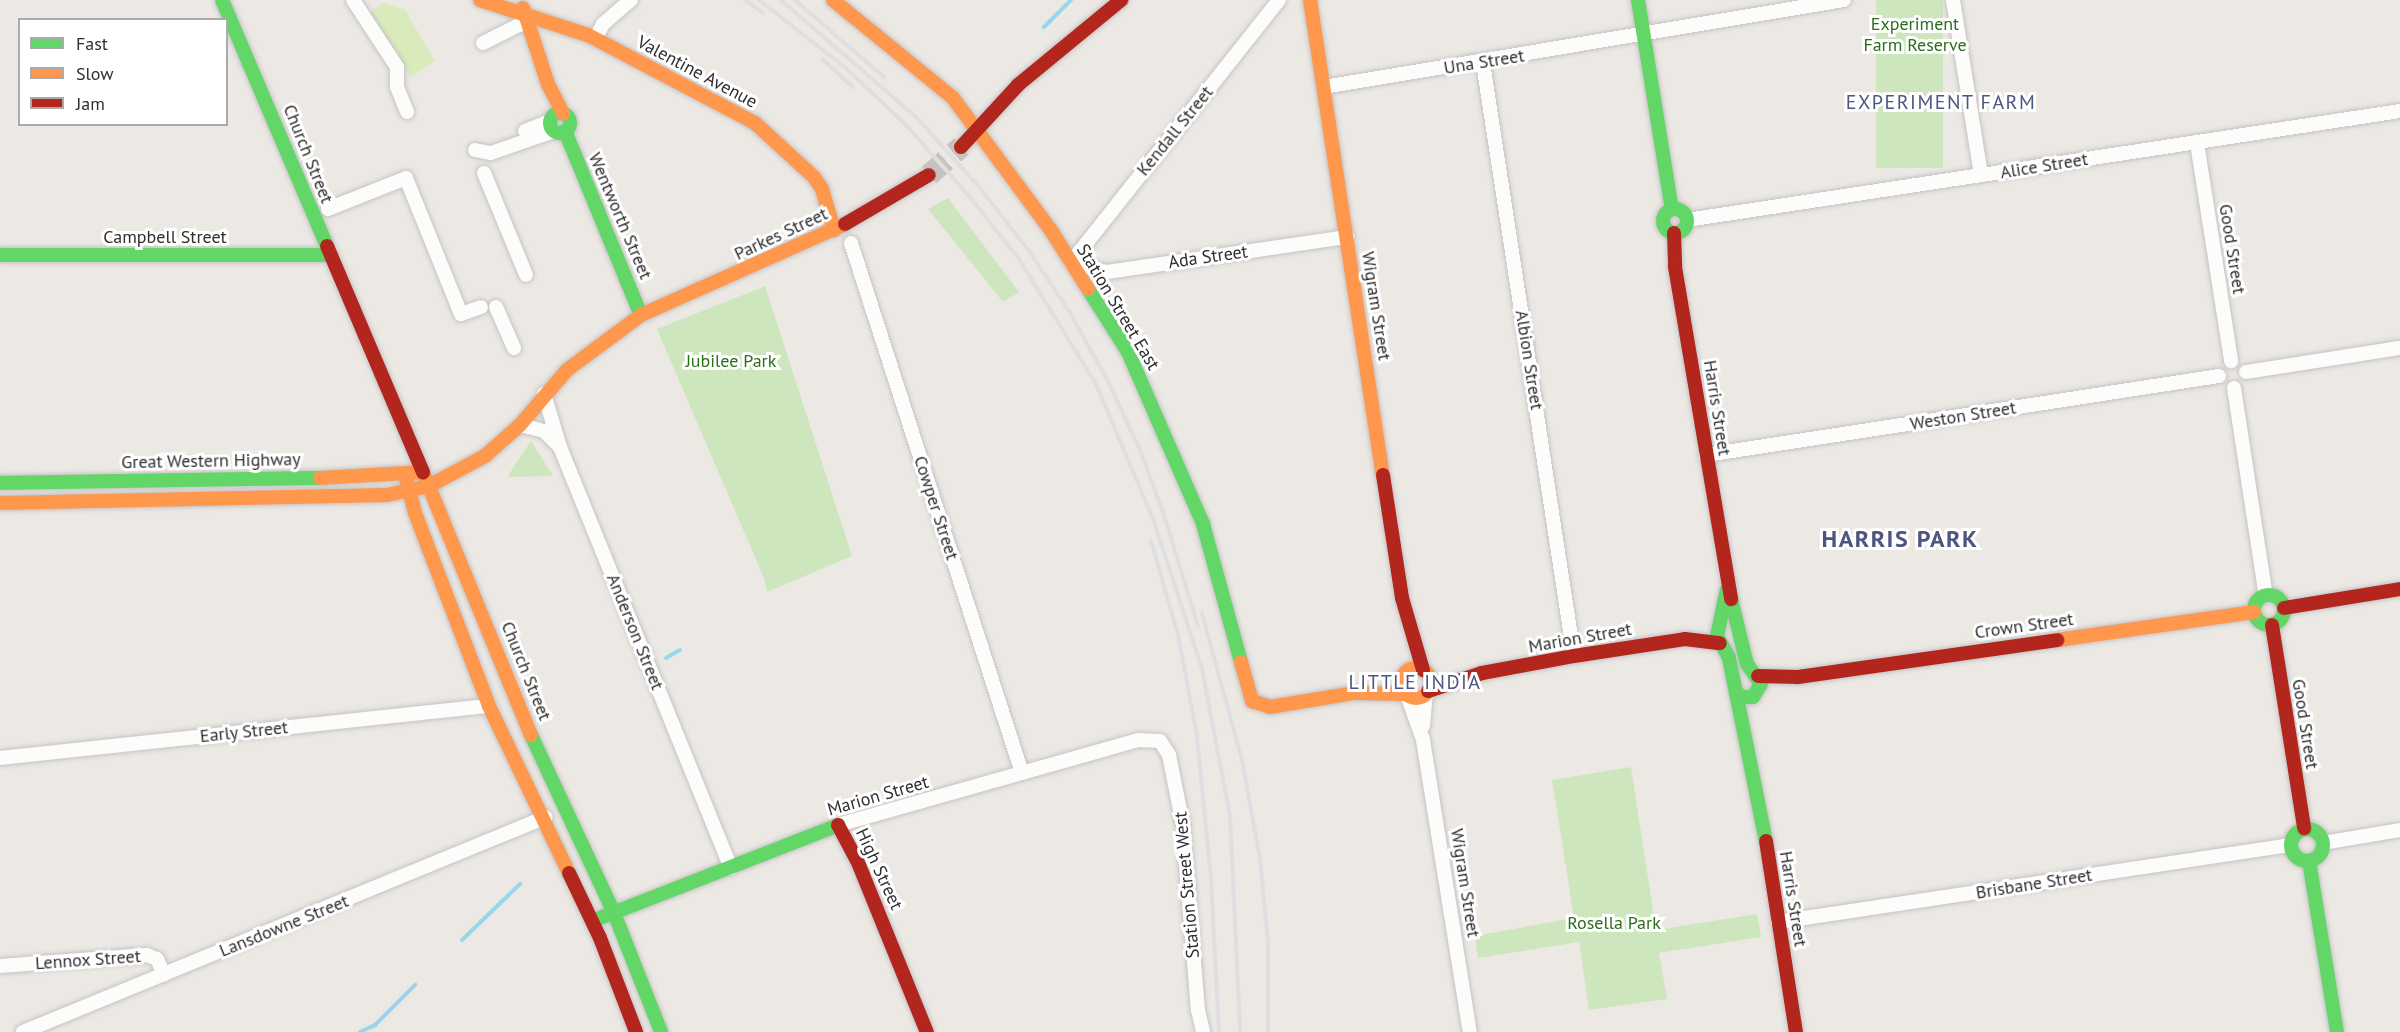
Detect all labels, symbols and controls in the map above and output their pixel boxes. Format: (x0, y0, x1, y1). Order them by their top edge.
park label: Experiment Farm Reserve (1863, 14, 1967, 57)
legend (18, 18, 228, 126)
street label: Valentine Avenue (633, 31, 761, 113)
text: Fast (76, 32, 108, 55)
street label: Una Street (1442, 45, 1526, 79)
text: Slow (76, 62, 114, 85)
street label: Kendall Street (1132, 82, 1218, 180)
district label: EXPERIMENT FARM (1845, 90, 2037, 114)
text: Jam (76, 92, 105, 115)
street label: Church Street (278, 101, 338, 207)
street label: Alice Street (1999, 148, 2089, 184)
street label: Wentworth Street (584, 150, 656, 282)
street label: Good Street (2214, 202, 2250, 296)
street label: Parkes Street (731, 203, 831, 265)
street label: Campbell Street (103, 226, 227, 248)
street label: Station Street East (1072, 240, 1164, 374)
street label: Ada Street (1167, 241, 1249, 273)
street label: Wigram Street (1357, 250, 1395, 362)
street label: Albion Street (1510, 309, 1548, 411)
park label: Jubilee Park (686, 350, 776, 372)
street label: Harris Street (1699, 359, 1735, 457)
street label: Weston Street (1908, 397, 2018, 435)
street label: Great Western Highway (121, 449, 301, 473)
street label: Cowper Street (909, 453, 963, 563)
district label: HARRIS PARK (1822, 525, 1978, 553)
street label: Anderson Street (602, 571, 668, 693)
street label: Crown Street (1973, 608, 2075, 644)
street label: Church Street (496, 618, 556, 724)
street label: Marion Street (1527, 618, 1633, 658)
district label: LITTLE INDIA (1348, 670, 1482, 694)
street label: Good Street (2287, 677, 2323, 771)
street label: Early Street (199, 717, 289, 747)
street label: Marion Street (825, 771, 931, 821)
street label: Station Street West (1170, 811, 1204, 959)
street label: High Street (851, 825, 907, 913)
street label: Wigram Street (1446, 827, 1484, 939)
street label: Harris Street (1775, 850, 1811, 948)
street label: Brisbane Street (1974, 864, 2094, 904)
street label: Lansdowne Street (216, 890, 352, 962)
park label: Rosella Park (1567, 912, 1661, 934)
street label: Lennox Street (34, 946, 142, 974)

